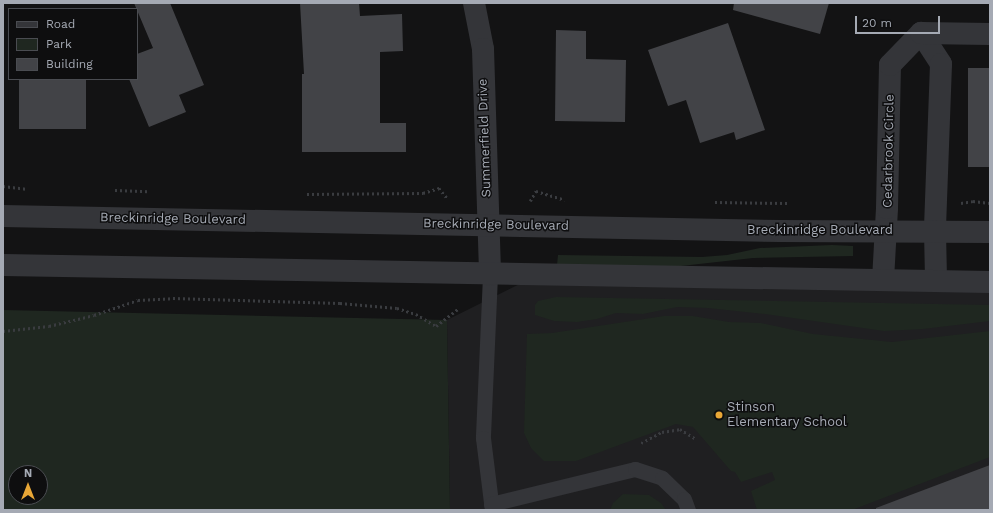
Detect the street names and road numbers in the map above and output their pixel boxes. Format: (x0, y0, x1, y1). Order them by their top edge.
street label: Summerfield Drive (475, 78, 495, 198)
street label: Cedarbrook Circle (880, 94, 898, 208)
street label: Breckinridge Boulevard (100, 210, 246, 228)
street label: Breckinridge Boulevard (423, 216, 569, 234)
street label: Breckinridge Boulevard (747, 222, 893, 238)

